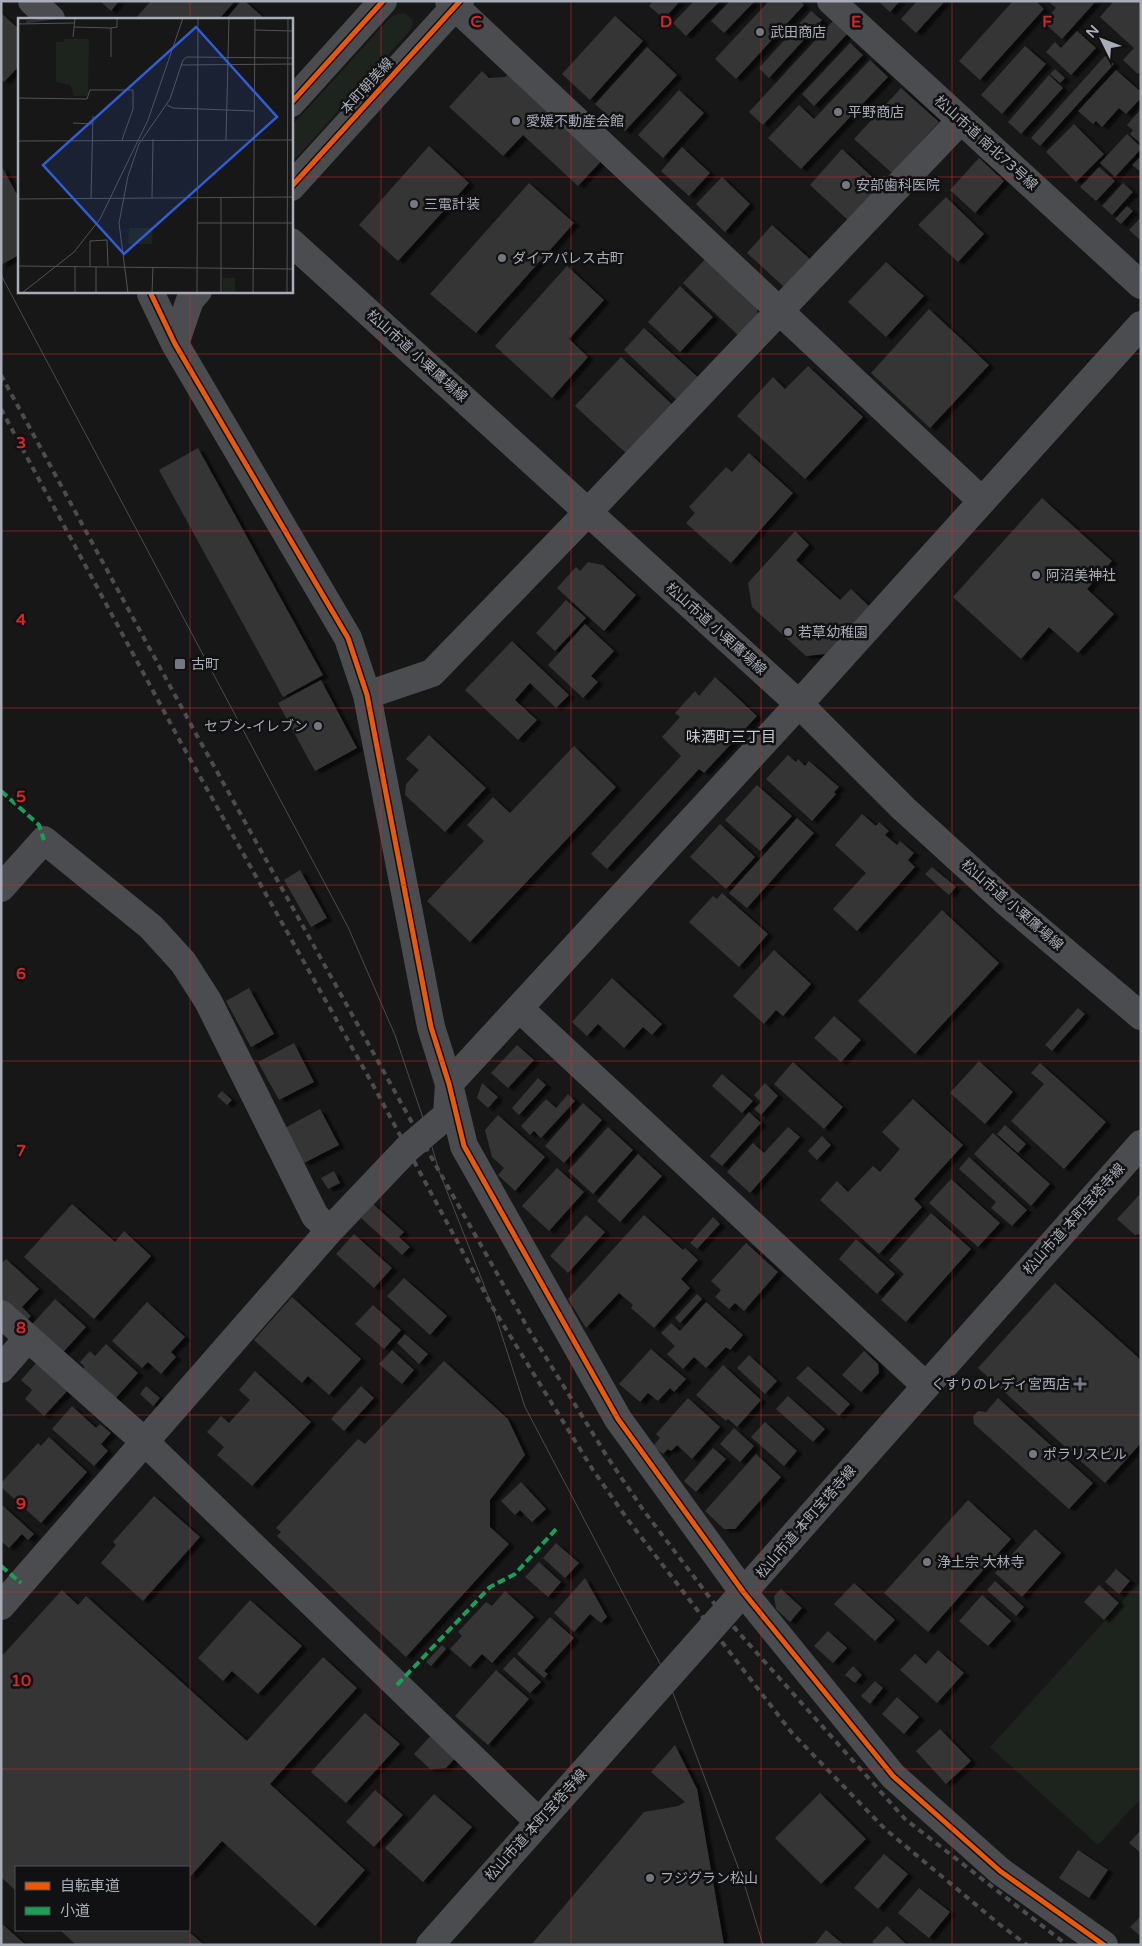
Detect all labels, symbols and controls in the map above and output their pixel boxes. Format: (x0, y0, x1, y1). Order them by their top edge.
text: C (470, 12, 482, 32)
text: D (660, 12, 672, 32)
text: E (851, 12, 861, 32)
text: F (1042, 12, 1052, 32)
north arrow (1077, 15, 1127, 65)
inset map (18, 18, 292, 292)
text: N (1083, 22, 1103, 42)
place label: 武田商店 (770, 24, 826, 41)
marker: 武田商店 (754, 26, 766, 38)
street label: 本町朝美線 (337, 54, 397, 118)
street label: 松山市道 南北73号線 (931, 92, 1041, 194)
place label: 平野商店 (848, 104, 904, 121)
marker: 平野商店 (832, 106, 844, 118)
place label: 愛媛不動産会館 (526, 113, 624, 130)
marker: 愛媛不動産会館 (510, 115, 522, 127)
place label: 安部歯科医院 (856, 177, 940, 194)
marker: 安部歯科医院 (840, 179, 852, 191)
place label: 三電計装 (424, 196, 480, 213)
marker: 三電計装 (408, 198, 420, 210)
place label: ダイアパレス古町 (512, 250, 624, 267)
marker: ダイアパレス古町 (496, 252, 508, 264)
street label: 松山市道 小栗鷹場線 (363, 306, 471, 406)
text: 3 (16, 433, 26, 453)
place label: 阿沼美神社 (1046, 567, 1116, 584)
marker: 阿沼美神社 (1030, 569, 1042, 581)
street label: 松山市道 小栗鷹場線 (662, 579, 770, 679)
text: 4 (16, 610, 26, 630)
place label: 若草幼稚園 (798, 624, 868, 641)
marker: 若草幼稚園 (782, 626, 794, 638)
place label: 古町 (191, 656, 219, 673)
marker: 古町 (173, 657, 187, 671)
place label: セブン-イレブン (204, 718, 308, 735)
marker: セブン-イレブン (312, 720, 324, 732)
district label: 味酒町三丁目 (686, 728, 776, 746)
text: 5 (16, 787, 26, 807)
street label: 松山市道 小栗鷹場線 (958, 856, 1066, 954)
text: 6 (16, 964, 26, 984)
text: 7 (16, 1141, 26, 1161)
street label: 松山市道 本町宝塔寺線 (1020, 1160, 1128, 1278)
text: 8 (16, 1318, 26, 1338)
place label: くすりのレディ宮西店 (931, 1376, 1070, 1393)
marker: くすりのレディ宮西店 (1074, 1378, 1086, 1390)
place label: ポラリスビル (1043, 1446, 1127, 1463)
marker: ポラリスビル (1027, 1448, 1039, 1460)
street label: 松山市道 本町宝塔寺線 (752, 1462, 860, 1582)
text: 9 (16, 1494, 26, 1514)
place label: 浄土宗 大林寺 (937, 1554, 1025, 1571)
marker: 浄土宗 大林寺 (921, 1556, 933, 1568)
text: 10 (11, 1671, 31, 1691)
street label: 松山市道 本町宝塔寺線 (482, 1766, 590, 1884)
legend (15, 1866, 190, 1931)
place label: フジグラン松山 (660, 1870, 758, 1887)
marker: フジグラン松山 (644, 1872, 656, 1884)
text: 自転車道 (60, 1877, 120, 1895)
text: 小道 (60, 1902, 90, 1920)

